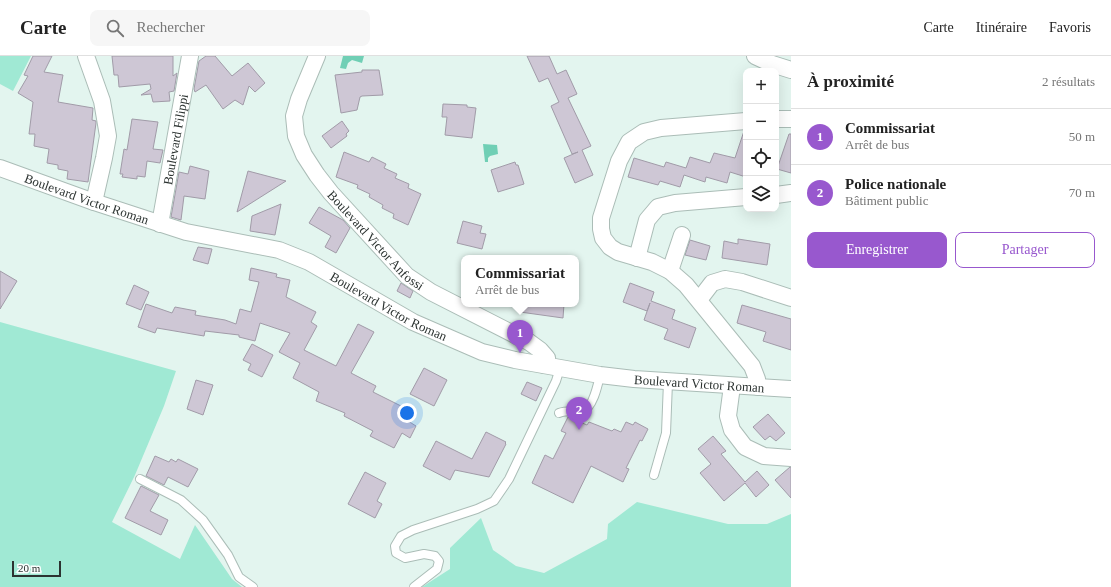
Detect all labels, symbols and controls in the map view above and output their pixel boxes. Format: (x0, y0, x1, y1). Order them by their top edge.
search box (90, 10, 370, 46)
text: Carte (20, 17, 66, 38)
icon: search (104, 17, 126, 39)
text: Rechercher (136, 19, 205, 35)
text: Carte (923, 20, 954, 35)
text: Itinéraire (976, 20, 1027, 35)
text: Favoris (1049, 20, 1091, 35)
map controls (743, 68, 779, 212)
button: + (743, 68, 779, 104)
text: À proximité (807, 72, 894, 91)
text: 2 résultats (1042, 74, 1095, 89)
street label: Boulevard Filippi (160, 92, 191, 186)
button: − (743, 104, 779, 140)
text: Commissariat (845, 120, 935, 136)
text: 1 (817, 129, 823, 144)
text: 50 m (1069, 129, 1095, 144)
text: Arrêt de bus (845, 137, 909, 152)
button: locate (743, 140, 779, 176)
street label: Boulevard Victor Roman (23, 170, 151, 227)
button: layers (743, 176, 779, 212)
text: Police nationale (845, 176, 946, 192)
text: 2 (817, 185, 823, 200)
text: 70 m (1069, 185, 1095, 200)
street label: Boulevard Victor Anfossi (325, 187, 427, 293)
text: Bâtiment public (845, 193, 928, 208)
button: Enregistrer (807, 232, 947, 268)
button: Partager (955, 232, 1095, 268)
popup (461, 255, 579, 307)
text: Commissariat (475, 265, 565, 281)
street label: Boulevard Victor Roman (328, 268, 450, 344)
text: Arrêt de bus (475, 282, 539, 297)
pin: 1 (507, 320, 533, 353)
street label: Boulevard Victor Roman (634, 372, 765, 395)
pin: 2 (566, 397, 592, 430)
your location (397, 403, 417, 423)
scale bar (12, 559, 61, 578)
text: 20 m (18, 562, 40, 574)

